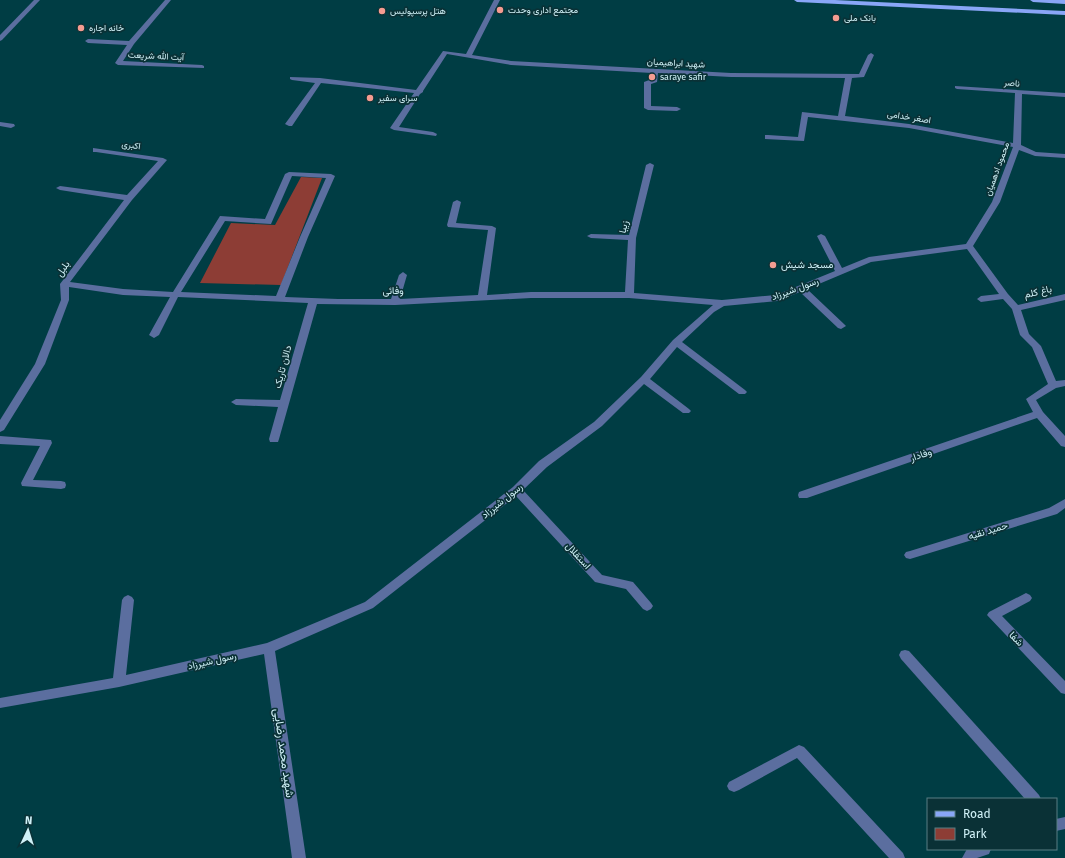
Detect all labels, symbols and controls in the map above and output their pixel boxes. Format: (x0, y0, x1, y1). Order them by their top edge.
marker: مجتمع اداری وحدت (495, 5, 505, 15)
place label: مجتمع اداری وحدت (508, 5, 578, 16)
marker: هتل پرسپولیس (377, 6, 387, 16)
place label: هتل پرسپولیس (390, 6, 446, 17)
marker: بانک ملی (831, 13, 841, 23)
place label: بانک ملی (844, 13, 876, 23)
marker: خانه اجاره (76, 23, 86, 33)
place label: خانه اجاره (89, 23, 124, 34)
street label: آیت الله شریعت (128, 49, 185, 64)
street label: شهید ابراهیمیان (647, 56, 705, 71)
marker: saraye safir (647, 72, 657, 82)
place label: saraye safir (660, 72, 707, 82)
street label: ناصر (1003, 77, 1021, 90)
marker: سرای سفیر (365, 93, 375, 103)
place label: سرای سفیر (377, 93, 417, 104)
street label: اصغر خدامی (886, 109, 932, 126)
street label: اکبری (121, 139, 141, 152)
street label: محمود ادهمیان (983, 141, 1012, 198)
street label: زیبا (617, 219, 631, 235)
street label: بلبل (53, 259, 73, 279)
place label: مسجد شیش (781, 259, 833, 271)
marker: مسجد شیش (768, 260, 778, 270)
street label: رسول شیرزاد (770, 275, 820, 303)
street label: باغ کلم (1023, 283, 1053, 301)
street label: وفائی (382, 285, 404, 297)
street label: دالان تاریک (271, 344, 295, 390)
street label: وفادار (908, 446, 933, 465)
street label: رسول شیرزاد (479, 481, 525, 521)
street label: حمید نقیه (967, 519, 1009, 543)
street label: استقلال (563, 540, 593, 572)
street label: شفا (1006, 629, 1026, 649)
street label: رسول شیرزاد (187, 650, 237, 672)
street label: شهید محمد رضایی (270, 708, 297, 799)
legend (927, 798, 1057, 850)
text: Road (963, 807, 991, 821)
north arrow (8, 810, 48, 850)
text: N (25, 814, 33, 827)
text: Park (963, 827, 987, 841)

